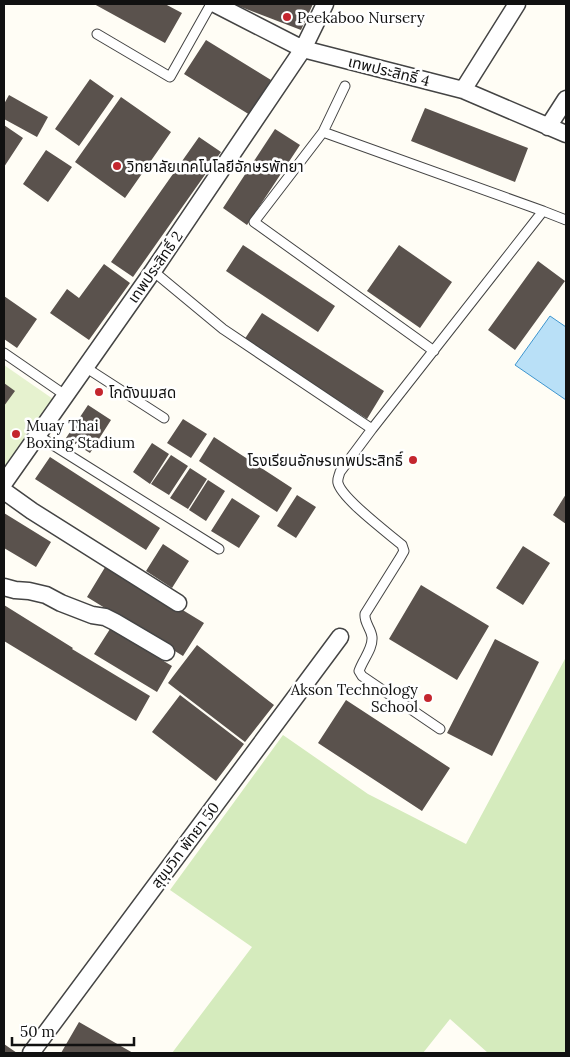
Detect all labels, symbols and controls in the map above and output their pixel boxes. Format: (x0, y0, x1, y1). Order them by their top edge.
place label: Peekaboo Nursery (297, 8, 425, 27)
marker: Peekaboo Nursery (281, 11, 293, 23)
street label: เทพประสิทธิ์ 4 (346, 52, 432, 90)
place label: วิทยาลัยเทคโนโลยีอักษรพัทยา (127, 157, 304, 176)
marker: วิทยาลัยเทคโนโลยีอักษรพัทยา (111, 160, 123, 172)
street label: เทพประสิทธิ์ 2 (123, 227, 187, 307)
place label: โกดังนมสด (109, 383, 176, 402)
marker: โกดังนมสด (93, 386, 105, 398)
place label: Muay Thai Boxing Stadium (26, 416, 135, 452)
marker: Muay Thai Boxing Stadium (10, 428, 22, 440)
place label: โรงเรียนอักษรเทพประสิทธิ์ (248, 451, 403, 470)
marker: โรงเรียนอักษรเทพประสิทธิ์ (407, 454, 419, 466)
place label: Akson Technology School (290, 680, 418, 716)
marker: Akson Technology School (422, 692, 434, 704)
street label: สุขุมวิท พัทยา 50 (147, 798, 223, 892)
scale bar (12, 1014, 135, 1046)
text: 50 m (20, 1022, 55, 1041)

